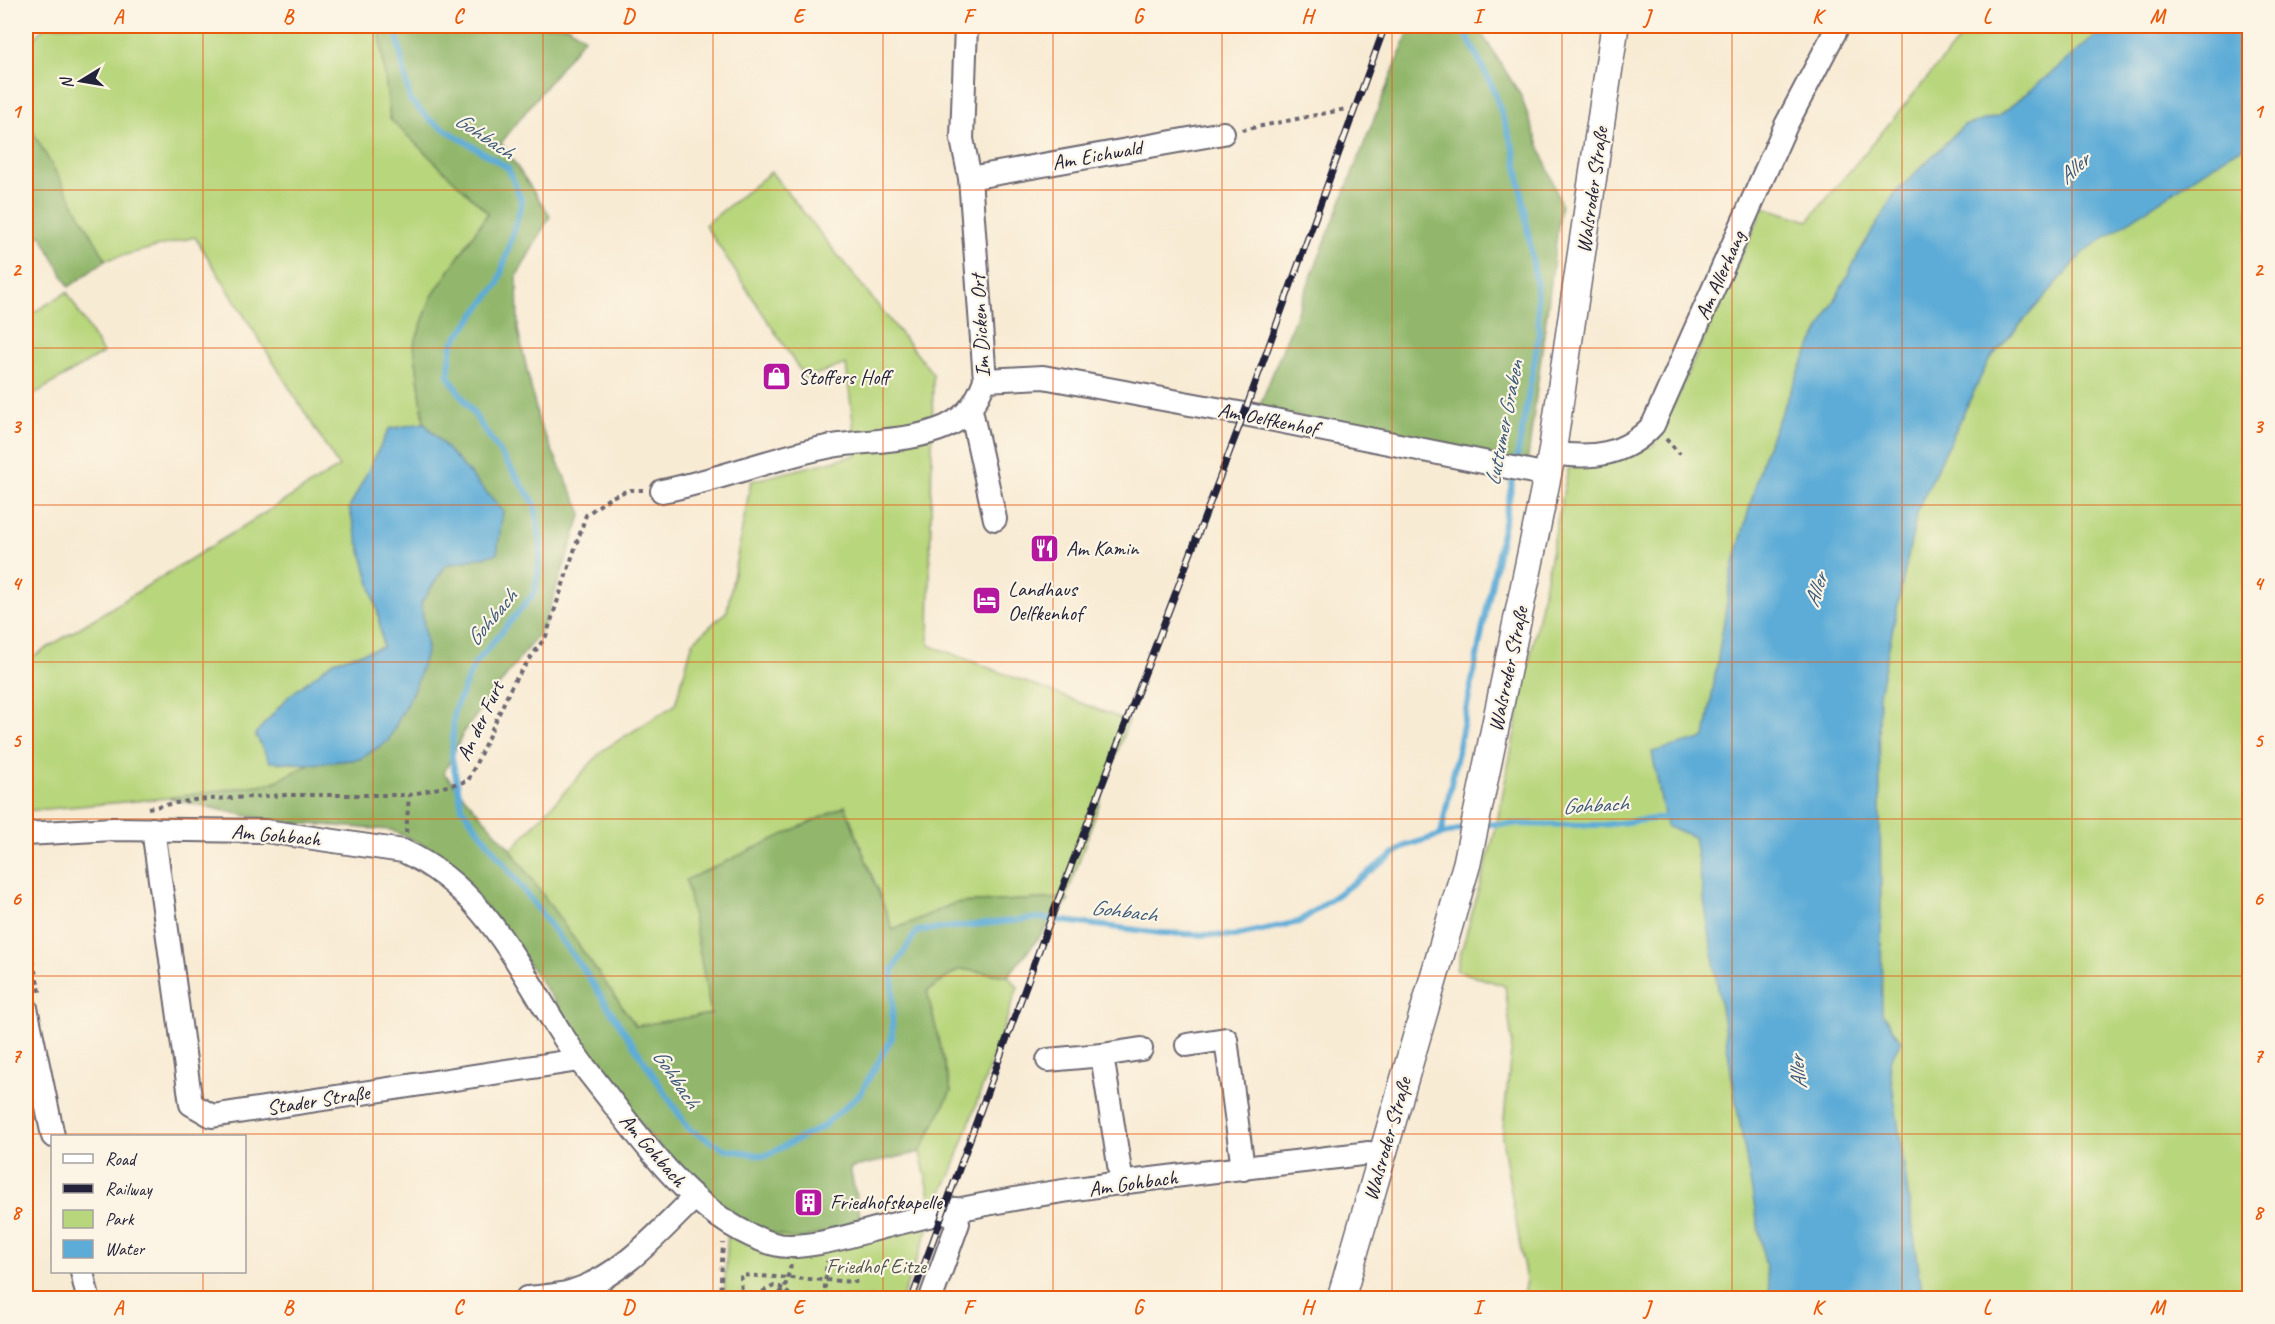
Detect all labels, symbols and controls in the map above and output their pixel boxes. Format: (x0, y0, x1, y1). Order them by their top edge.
text: A (113, 4, 125, 29)
text: B (283, 4, 295, 29)
text: C (453, 4, 465, 29)
text: D (622, 4, 636, 29)
text: E (793, 4, 807, 29)
text: F (963, 4, 977, 29)
text: G (1133, 4, 1146, 29)
text: H (1301, 4, 1316, 29)
text: I (1473, 4, 1486, 29)
text: J (1642, 4, 1654, 29)
text: K (1812, 4, 1826, 29)
text: L (1983, 4, 1993, 29)
text: M (2150, 4, 2167, 29)
north arrow (51, 51, 111, 111)
text: N (56, 74, 78, 90)
text: 1 (12, 99, 23, 124)
text: 1 (2254, 99, 2265, 124)
water label: Gohbach (449, 106, 521, 167)
street label: Walsroder Straße (1570, 123, 1614, 255)
street label: Am Eichwald (1050, 134, 1147, 176)
water label: Aller (2052, 144, 2098, 190)
street label: Am Allerhang (1689, 225, 1752, 323)
text: 2 (12, 257, 23, 282)
text: 2 (2254, 257, 2265, 282)
street label: Im Dicken Ort (964, 271, 996, 378)
water label: Luttumer Graben (1478, 356, 1530, 488)
shop icon: Stoffers Hoff (761, 361, 793, 393)
place label: Stoffers Hoff (798, 364, 894, 390)
street label: Am Oelfkenhof (1216, 397, 1325, 442)
text: 3 (12, 414, 23, 439)
text: 3 (2254, 414, 2265, 439)
restaurant icon: Am Kamin (1029, 532, 1061, 564)
place label: Am Kamin (1066, 535, 1140, 561)
water label: Aller (1797, 566, 1836, 611)
text: 4 (12, 571, 24, 596)
text: 4 (2254, 571, 2266, 596)
place label: Landhaus Oelfkenhof (1008, 576, 1087, 626)
water label: Gohbach (460, 582, 525, 652)
hotel icon: Landhaus Oelfkenhof (971, 585, 1003, 617)
street label: Walsroder Straße (1482, 602, 1534, 734)
street label: An der Furt (450, 675, 510, 765)
text: 5 (12, 728, 23, 753)
text: 5 (2254, 728, 2265, 753)
water label: Gohbach (1562, 789, 1630, 821)
street label: Am Gohbach (230, 818, 323, 852)
text: 6 (11, 886, 22, 911)
text: 6 (2253, 886, 2264, 911)
water label: Gohbach (1090, 893, 1160, 929)
text: 7 (12, 1043, 23, 1068)
text: 7 (2254, 1043, 2265, 1068)
water label: Gohbach (646, 1044, 707, 1115)
water label: Aller (1782, 1051, 1814, 1091)
street label: Walsroder Straße (1357, 1072, 1418, 1203)
street label: Stader Straße (265, 1079, 373, 1121)
street label: Am Gohbach (614, 1108, 693, 1193)
legend (51, 1135, 246, 1273)
text: Road (105, 1148, 138, 1170)
street label: Am Gohbach (1087, 1164, 1180, 1202)
text: Railway (105, 1178, 153, 1200)
building icon: Friedhofskapelle (793, 1186, 825, 1218)
place label: Friedhofskapelle (830, 1189, 943, 1215)
text: 8 (12, 1200, 24, 1225)
text: 8 (2254, 1200, 2266, 1225)
text: Park (105, 1208, 135, 1230)
text: Water (105, 1238, 146, 1260)
park label: Friedhof Eitze (826, 1253, 927, 1279)
text: A (113, 1295, 125, 1320)
text: B (283, 1295, 295, 1320)
text: C (453, 1295, 465, 1320)
text: D (622, 1295, 636, 1320)
text: E (793, 1295, 807, 1320)
text: F (963, 1295, 977, 1320)
text: G (1133, 1295, 1146, 1320)
text: H (1301, 1295, 1316, 1320)
text: I (1473, 1295, 1486, 1320)
text: J (1642, 1295, 1654, 1320)
text: K (1812, 1295, 1826, 1320)
text: L (1983, 1295, 1993, 1320)
text: M (2150, 1295, 2167, 1320)

